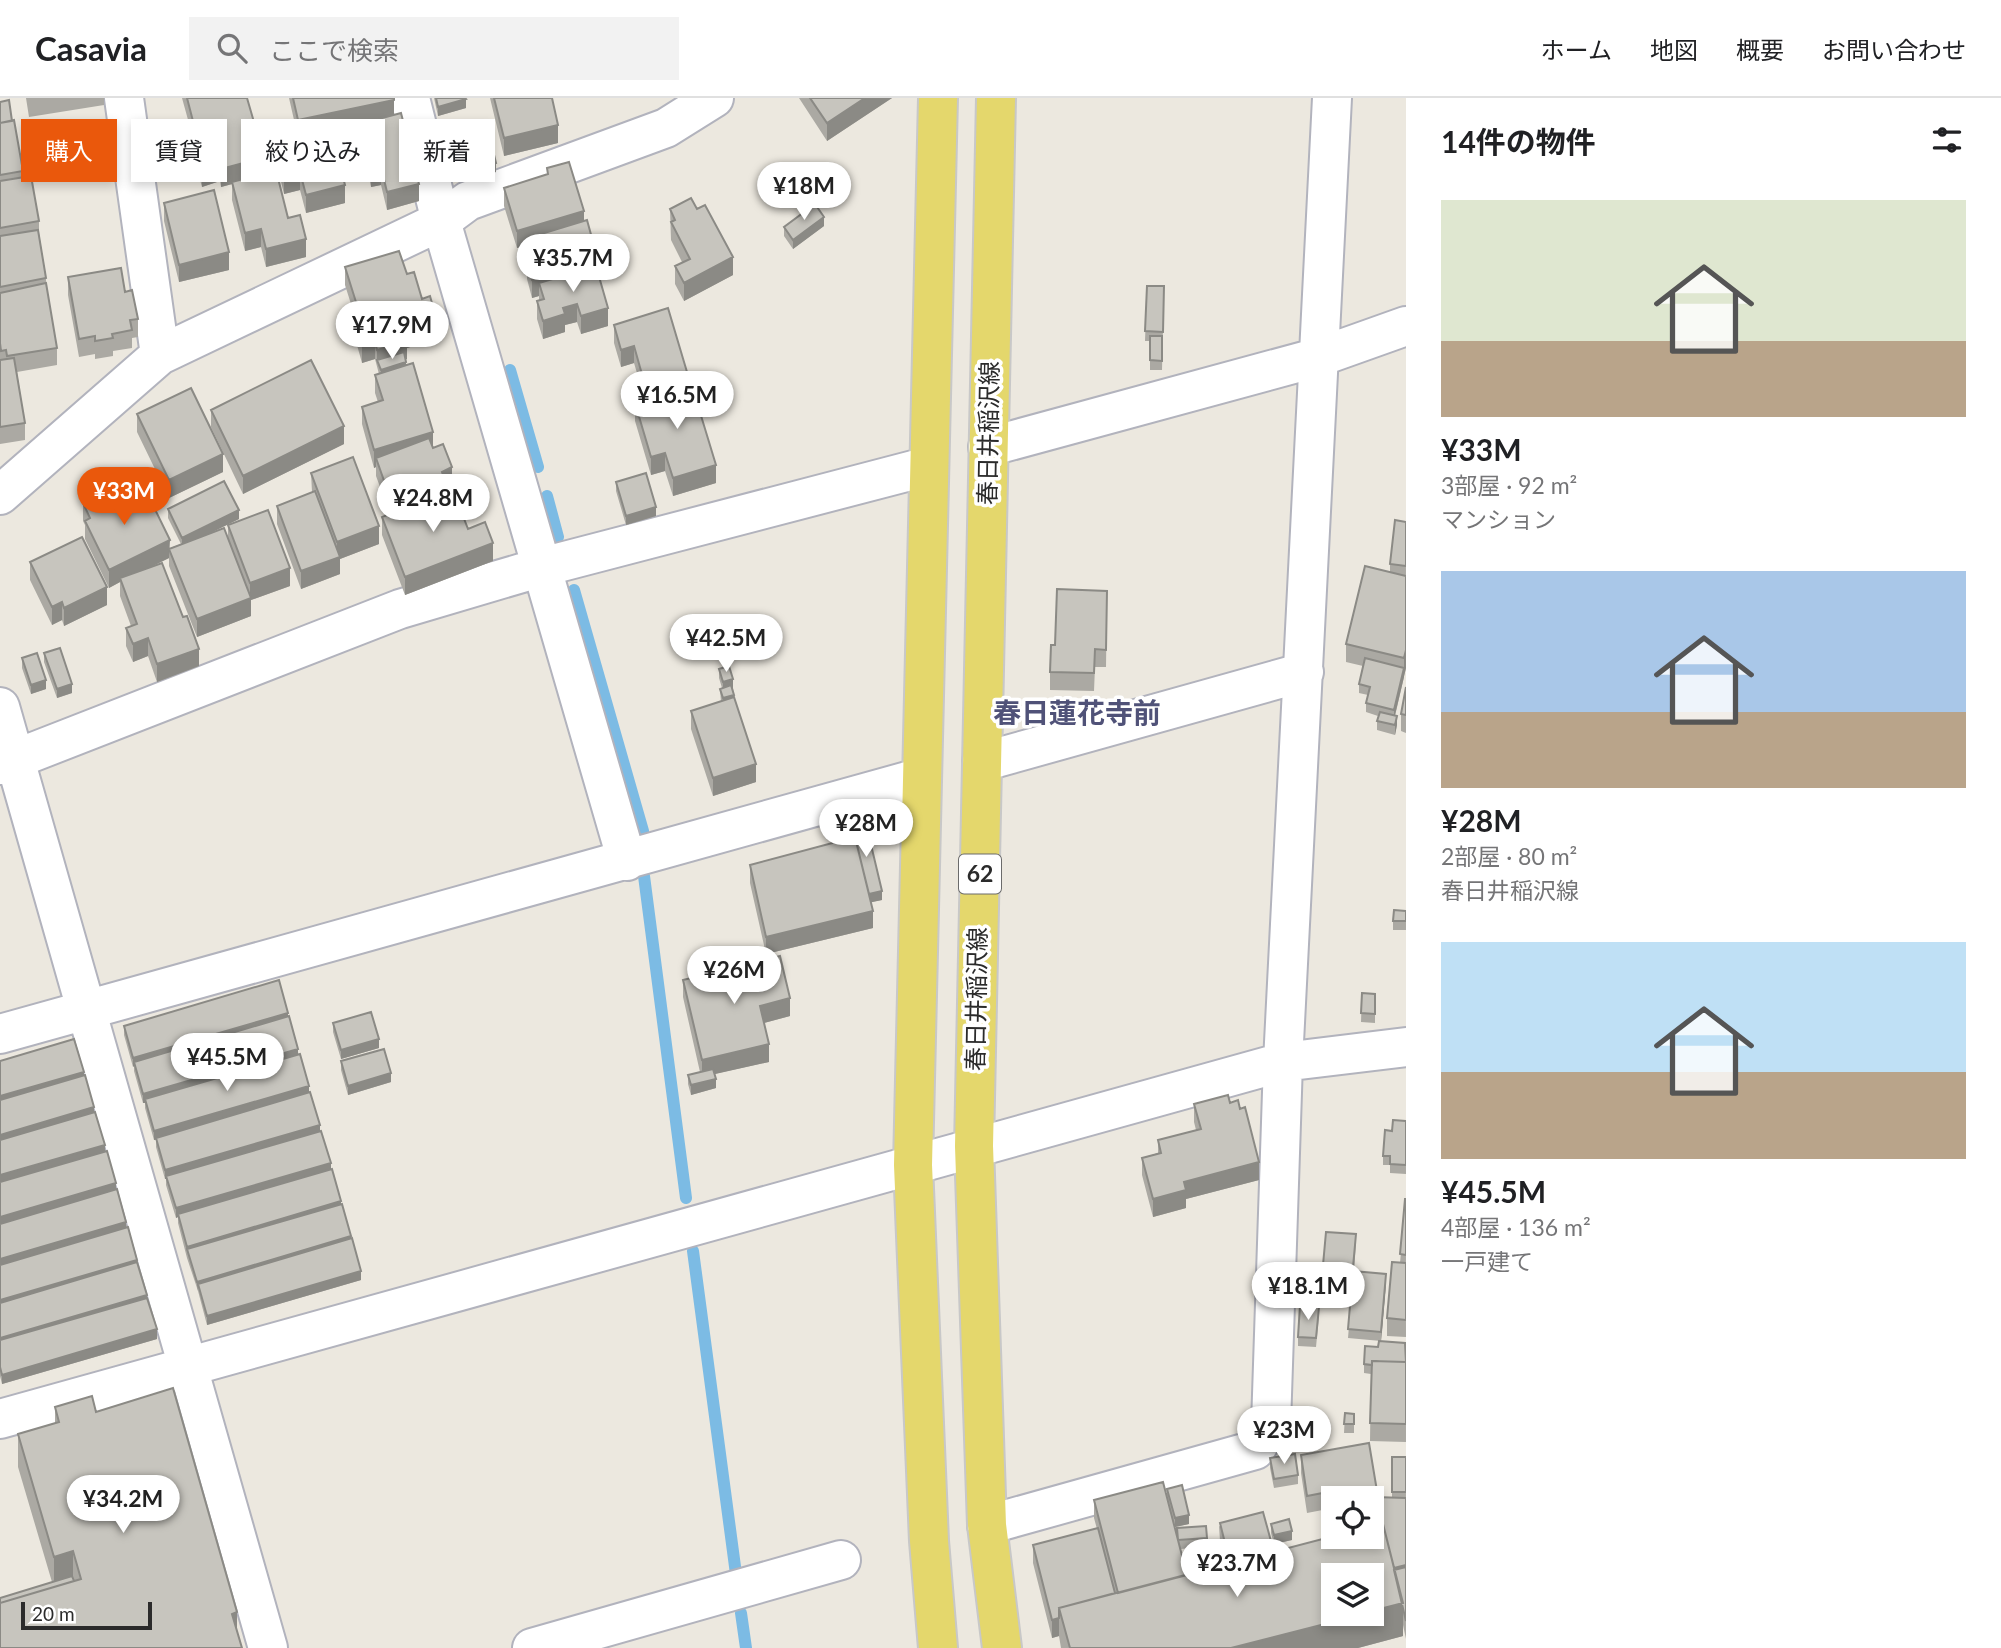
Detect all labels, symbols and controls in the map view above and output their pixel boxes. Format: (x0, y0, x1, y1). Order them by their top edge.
search box (189, 17, 679, 80)
text: Casavia (35, 28, 147, 68)
icon: search (213, 29, 251, 67)
text: ここで検索 (269, 34, 399, 66)
text: ホーム (1541, 35, 1612, 64)
text: 地図 (1650, 35, 1698, 64)
text: 概要 (1736, 35, 1784, 64)
text: お問い合わせ (1822, 35, 1966, 64)
chip: 購入 (21, 119, 117, 182)
chip: 賃貸 (131, 119, 227, 182)
chip: 絞り込み (241, 119, 385, 182)
chip: 新着 (399, 119, 495, 182)
icon: filters (1928, 121, 1966, 159)
text: 14件の物件 (1441, 123, 1596, 159)
pin: ¥18M (763, 162, 845, 222)
text: ¥18M (773, 171, 835, 199)
pin: ¥35.7M (516, 234, 630, 294)
text: ¥35.7M (533, 243, 613, 271)
icon: home (1641, 246, 1767, 372)
pin: ¥17.9M (335, 302, 449, 361)
text: ¥17.9M (352, 310, 432, 338)
street label: 春日井稲沢線 (972, 361, 1003, 505)
pin: ¥16.5M (620, 372, 734, 431)
text: ¥16.5M (637, 380, 717, 408)
text: ¥33M (1441, 431, 1522, 467)
pin: ¥33M (83, 468, 165, 527)
text: 3部屋 · 92 m² (1441, 471, 1577, 499)
pin: ¥24.8M (376, 474, 490, 534)
text: ¥33M (93, 476, 155, 504)
text: ¥24.8M (393, 483, 473, 511)
text: マンション (1441, 505, 1556, 533)
pin: ¥42.5M (669, 614, 783, 674)
icon: home (1641, 617, 1767, 743)
text: ¥42.5M (686, 623, 766, 651)
district label: 春日蓮花寺前 (993, 695, 1161, 729)
pin: ¥28M (825, 800, 907, 859)
text: ¥28M (1441, 802, 1522, 838)
text: ¥28M (835, 808, 897, 836)
text: 2部屋 · 80 m² (1441, 842, 1577, 870)
road number: 62 (959, 854, 1001, 894)
text: 春日井稲沢線 (1441, 876, 1579, 904)
street label: 春日井稲沢線 (960, 927, 991, 1071)
pin: ¥26M (693, 946, 775, 1006)
text: ¥26M (703, 955, 765, 983)
icon: home (1641, 988, 1767, 1114)
pin: ¥45.5M (170, 1034, 284, 1093)
text: ¥45.5M (187, 1042, 267, 1070)
text: ¥45.5M (1441, 1173, 1546, 1209)
text: 4部屋 · 136 m² (1441, 1213, 1591, 1241)
text: 一戸建て (1441, 1247, 1533, 1275)
pin: ¥18.1M (1251, 1262, 1365, 1322)
text: ¥18.1M (1268, 1271, 1348, 1299)
pin: ¥23M (1243, 1406, 1325, 1466)
text: ¥23M (1253, 1415, 1315, 1443)
pin: ¥34.2M (66, 1476, 180, 1535)
text: ¥34.2M (83, 1484, 163, 1512)
map controls (1321, 1486, 1384, 1626)
button: locate (1321, 1486, 1384, 1549)
pin: ¥23.7M (1180, 1540, 1294, 1599)
text: ¥23.7M (1197, 1548, 1277, 1576)
button: layers (1321, 1563, 1384, 1626)
scale bar (21, 1599, 152, 1631)
text: 20 m (32, 1602, 75, 1625)

